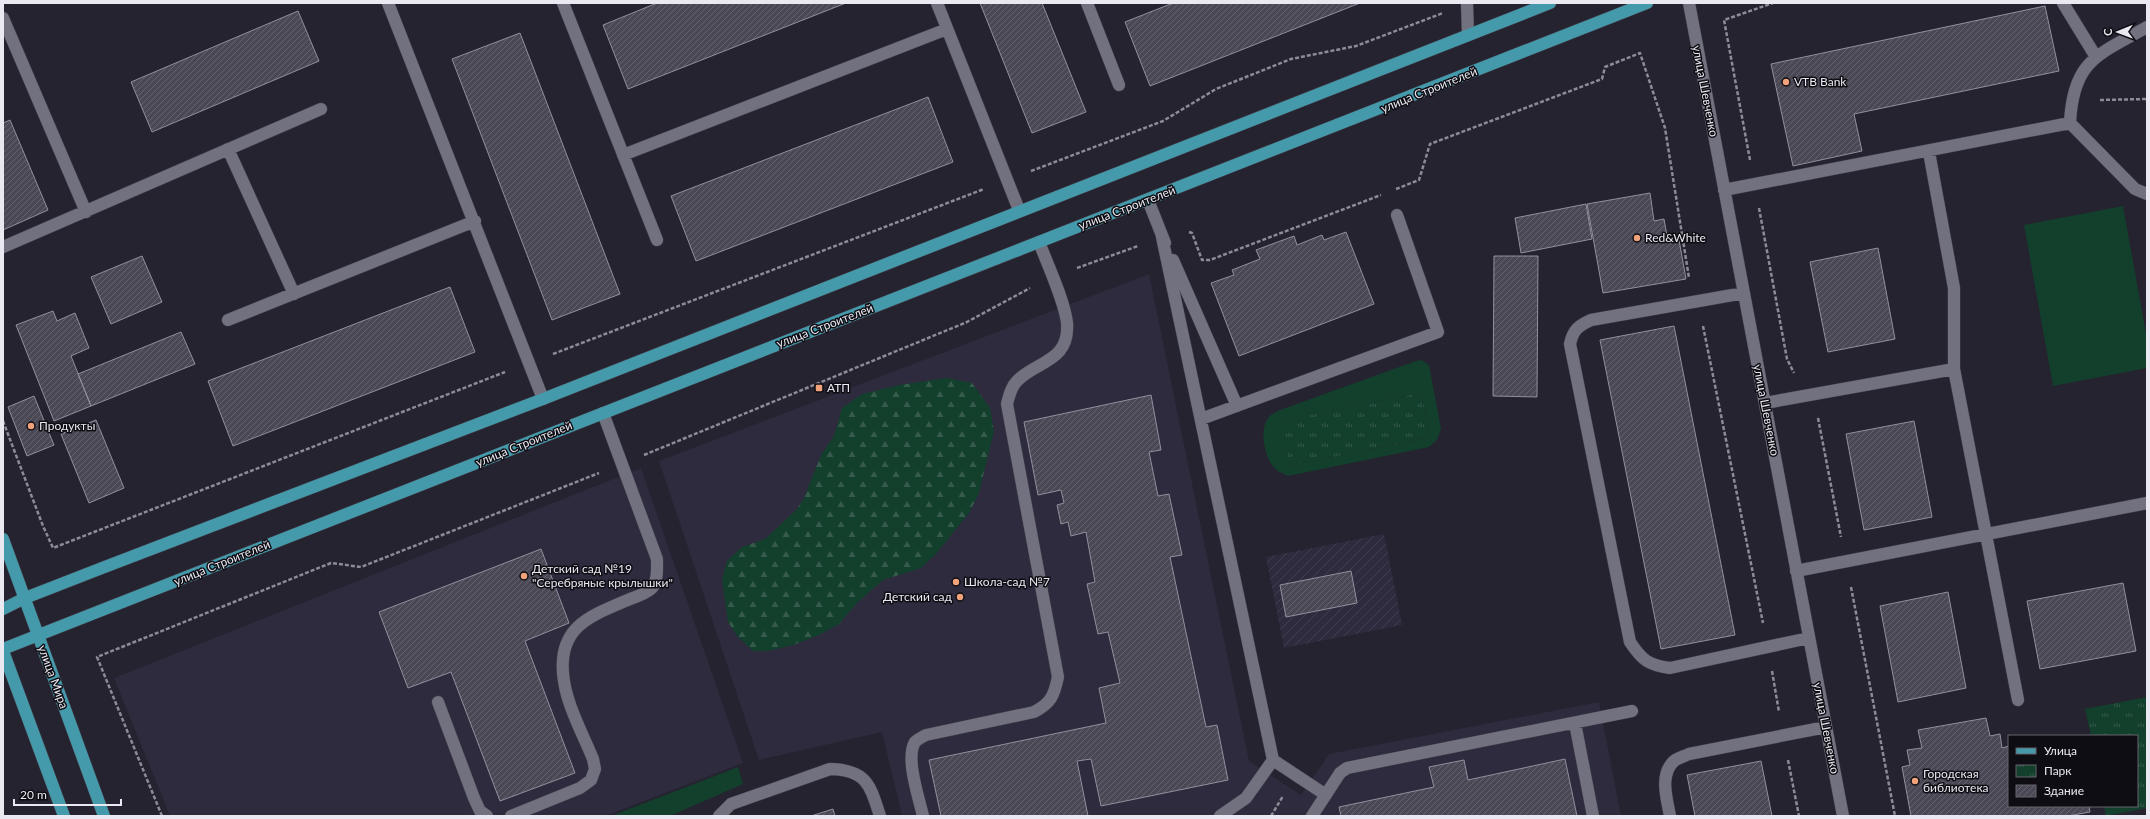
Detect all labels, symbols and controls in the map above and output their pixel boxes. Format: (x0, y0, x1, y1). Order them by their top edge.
north arrow (2098, 12, 2138, 52)
text: С (2101, 28, 2114, 36)
street label: улица Шевченко (1689, 44, 1722, 138)
street label: улица Строителей (1378, 63, 1479, 116)
place label: VTB Bank (1794, 74, 1847, 89)
marker: VTB Bank (1781, 77, 1791, 87)
street label: улица Строителей (1076, 182, 1177, 233)
place label: Red&White (1645, 230, 1706, 245)
marker: Red&White (1632, 233, 1642, 243)
street label: улица Строителей (774, 300, 875, 351)
street label: улица Шевченко (1750, 363, 1783, 457)
place label: АТП (827, 380, 850, 395)
marker: АТП (814, 383, 824, 393)
street label: улица Строителей (473, 417, 574, 470)
place label: Продукты (39, 418, 95, 433)
marker: Продукты (26, 421, 36, 431)
street label: улица Строителей (171, 536, 272, 589)
place label: Детский сад №19 "Серебряные крылышки" (532, 561, 673, 590)
marker: Детский сад №19 "Серебряные крылышки" (519, 571, 529, 581)
place label: Школа-сад №7 (964, 574, 1050, 589)
marker: Школа-сад №7 (951, 577, 961, 587)
place label: Детский сад (883, 589, 953, 604)
marker: Детский сад (955, 592, 965, 602)
street label: улица Мира (35, 643, 72, 711)
street label: улица Шевченко (1810, 681, 1843, 775)
legend (2008, 735, 2138, 807)
text: Улица (2044, 743, 2077, 758)
text: Парк (2044, 763, 2072, 778)
place label: Городская библиотека (1923, 766, 1989, 795)
marker: Городская библиотека (1910, 776, 1920, 786)
scale bar (14, 781, 121, 807)
text: Здание (2044, 783, 2084, 798)
text: 20 m (20, 787, 47, 802)

